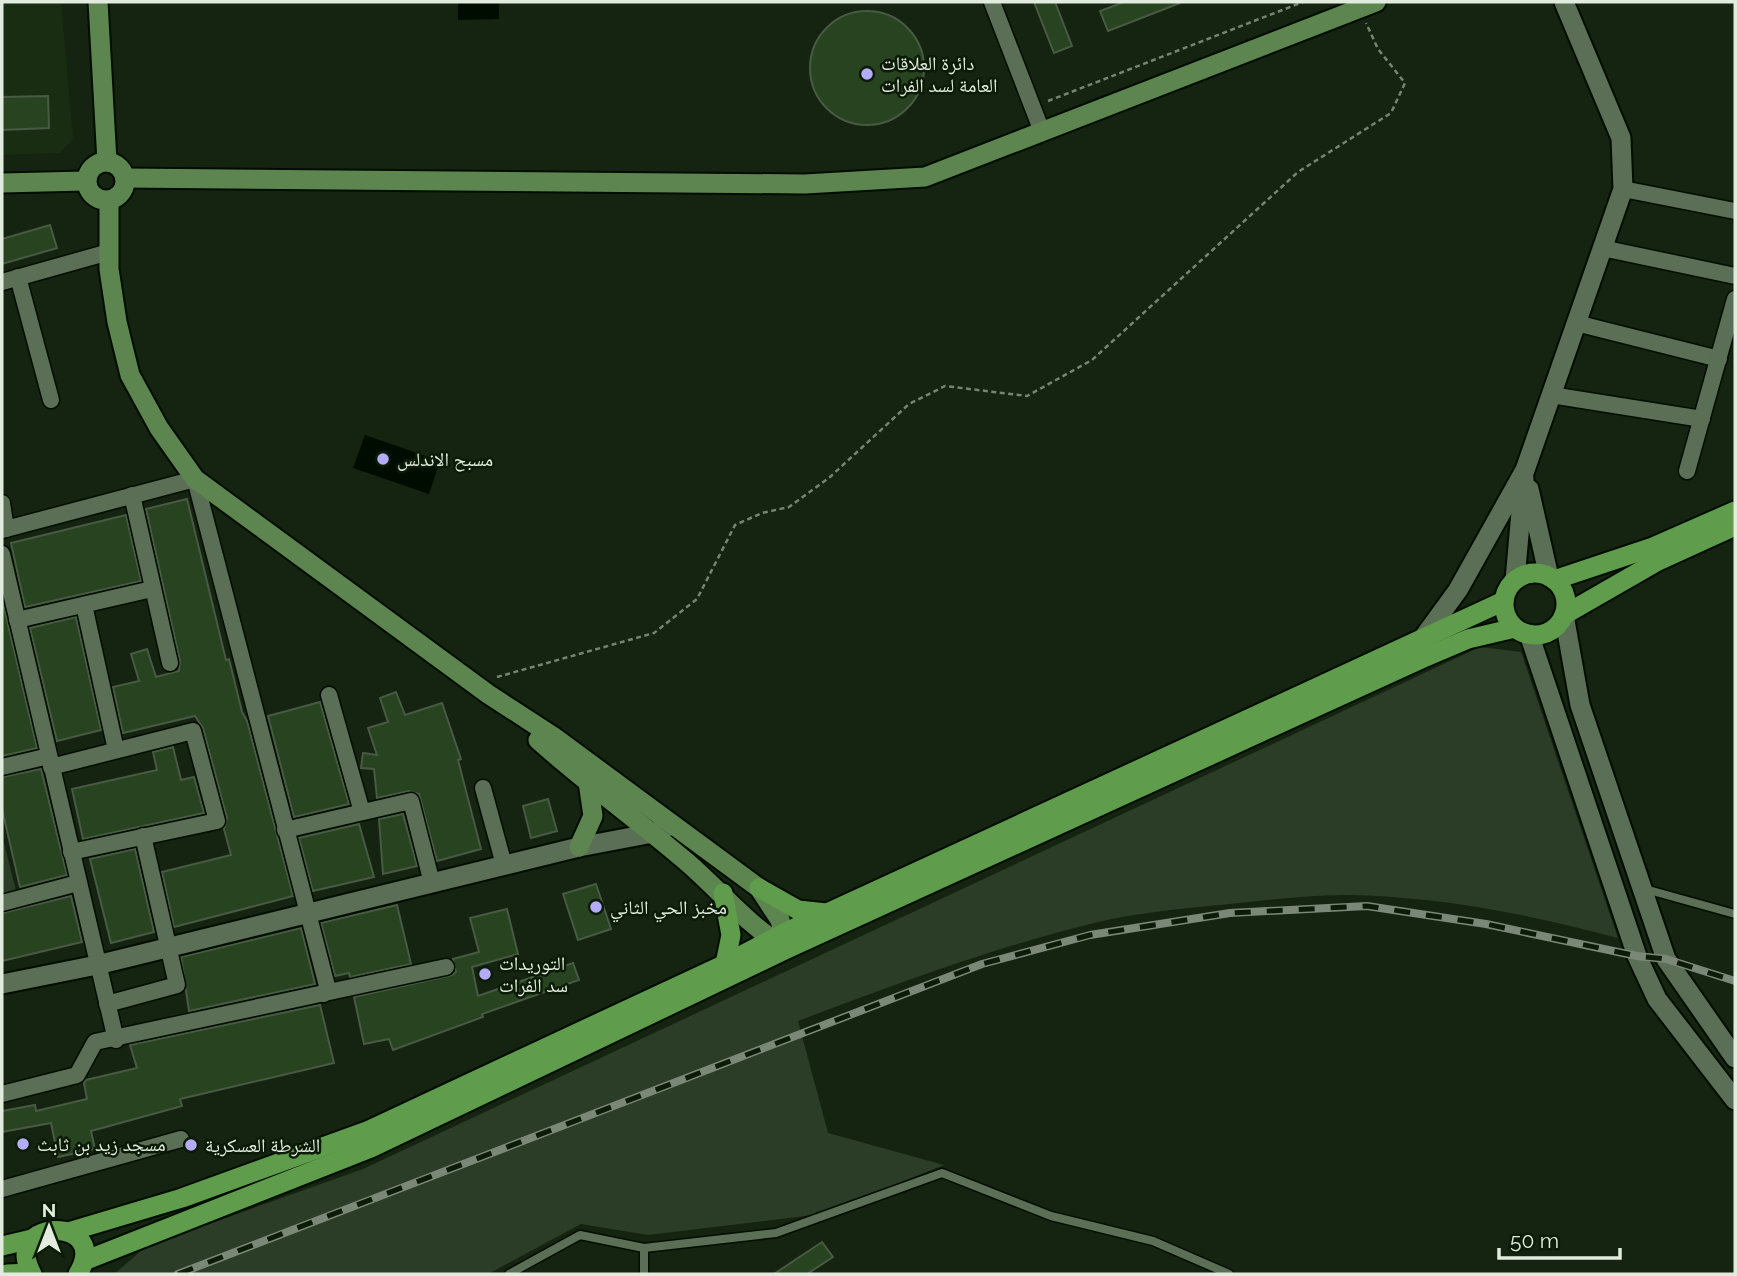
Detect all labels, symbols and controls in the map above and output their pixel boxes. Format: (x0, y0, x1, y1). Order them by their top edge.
place label: دائرة العلاقات العامة لسد الفرات (881, 52, 998, 97)
marker: دائرة العلاقات العامة لسد الفرات (859, 66, 875, 82)
place label: مسبح الاندلس (397, 448, 493, 472)
marker: مسبح الاندلس (375, 451, 391, 467)
place label: مخبز الحي الثاني (610, 896, 727, 923)
marker: مخبز الحي الثاني (588, 899, 604, 915)
place label: التوريدات سد الفرات (499, 952, 568, 997)
marker: التوريدات سد الفرات (477, 966, 493, 982)
place label: مسجد زيد بن ثابث (37, 1133, 166, 1156)
place label: الشرطة العسكرية (205, 1134, 320, 1157)
marker: مسجد زيد بن ثابث (15, 1136, 31, 1152)
marker: الشرطة العسكرية (183, 1137, 199, 1153)
north arrow (14, 1192, 84, 1262)
text: N (42, 1199, 56, 1221)
scale bar (1499, 1216, 1620, 1260)
text: 50 m (1510, 1228, 1559, 1253)

